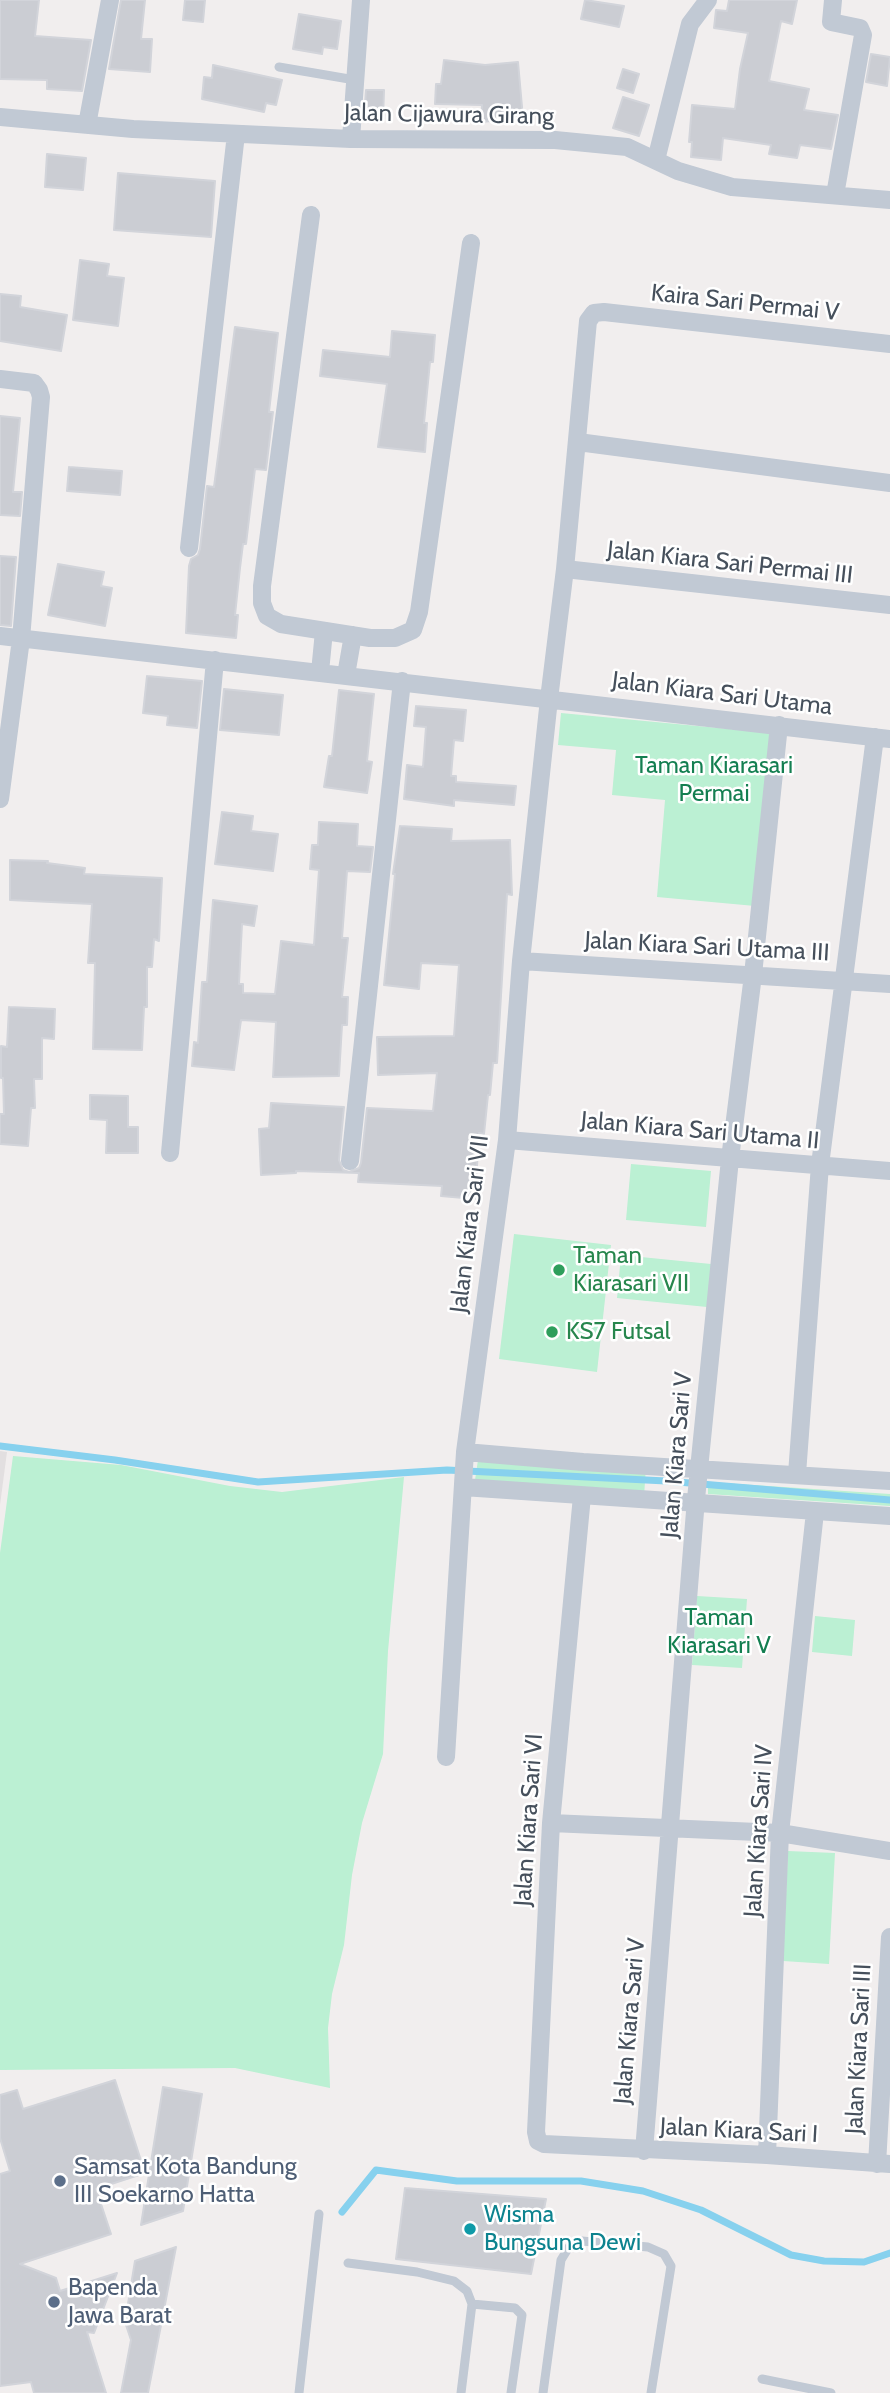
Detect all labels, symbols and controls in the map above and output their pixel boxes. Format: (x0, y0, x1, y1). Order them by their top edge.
street label: Jalan Cijawura Girang (344, 99, 554, 131)
street label: Kaira Sari Permai V (649, 279, 841, 327)
street label: Jalan Kiara Sari Permai III (606, 536, 854, 590)
street label: Jalan Kiara Sari Utama (610, 666, 834, 722)
park label: Taman Kiarasari Permai (635, 752, 793, 808)
street label: Jalan Kiara Sari Utama III (584, 926, 830, 968)
street label: Jalan Kiara Sari Utama II (580, 1106, 820, 1156)
street label: Jalan Kiara Sari VII (445, 1133, 495, 1315)
place label: Taman Kiarasari VII (573, 1242, 689, 1298)
marker: Taman Kiarasari VII (551, 1262, 567, 1278)
place label: KS7 Futsal (566, 1318, 670, 1346)
marker: KS7 Futsal (544, 1324, 560, 1340)
street label: Jalan Kiara Sari V (655, 1371, 699, 1539)
park label: Taman Kiarasari V (667, 1604, 771, 1660)
street label: Jalan Kiara Sari VI (509, 1733, 549, 1907)
street label: Jalan Kiara Sari IV (739, 1744, 779, 1918)
street label: Jalan Kiara Sari V (608, 1937, 652, 2105)
street label: Jalan Kiara Sari III (840, 1963, 878, 2135)
street label: Jalan Kiara Sari I (659, 2112, 819, 2150)
place label: Samsat Kota Bandung III Soekarno Hatta (74, 2153, 297, 2209)
marker: Samsat Kota Bandung III Soekarno Hatta (52, 2173, 68, 2189)
place label: Wisma Bungsuna Dewi (484, 2201, 641, 2257)
marker: Wisma Bungsuna Dewi (462, 2221, 478, 2237)
place label: Bapenda Jawa Barat (68, 2274, 172, 2330)
marker: Bapenda Jawa Barat (46, 2294, 62, 2310)

